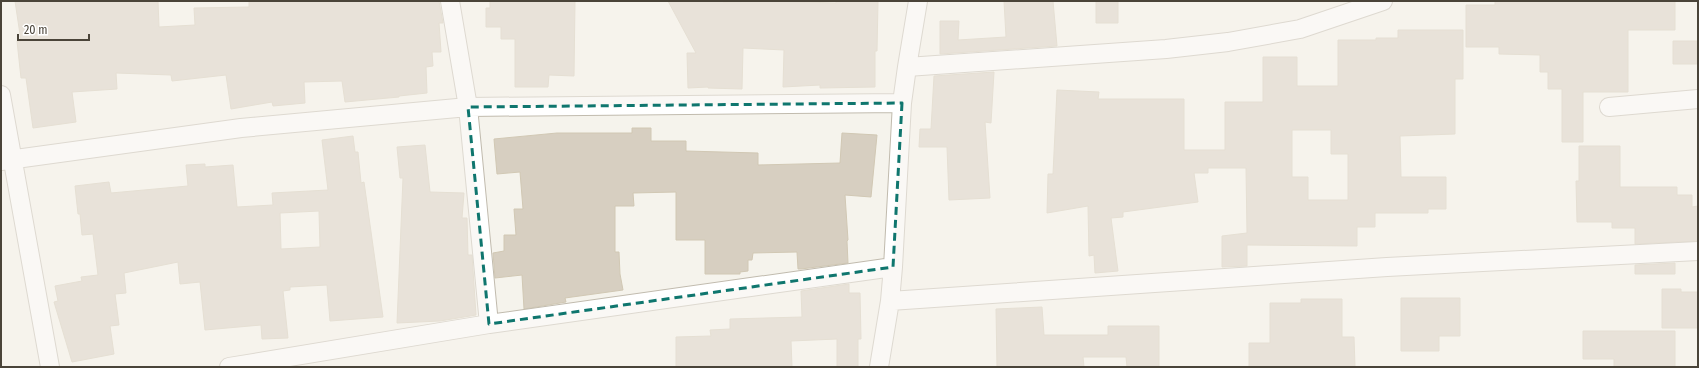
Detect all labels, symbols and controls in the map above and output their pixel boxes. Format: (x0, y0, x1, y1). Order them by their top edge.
scale bar (18, 16, 89, 42)
text: 20 m (24, 23, 48, 37)

